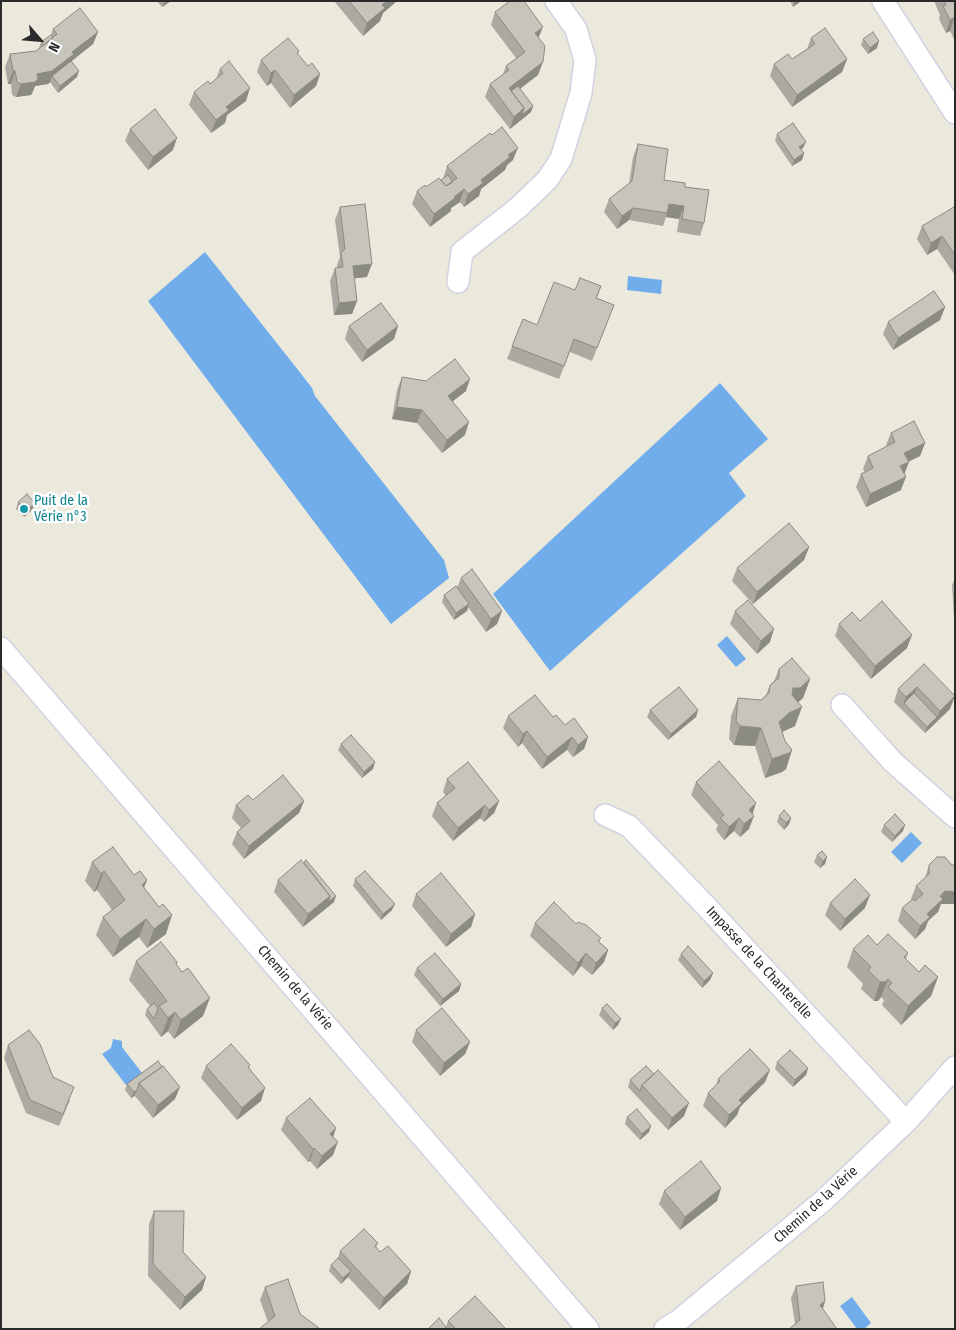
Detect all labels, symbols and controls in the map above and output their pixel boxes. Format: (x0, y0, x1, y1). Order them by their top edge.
north arrow (15, 15, 65, 65)
text: N (44, 39, 63, 55)
place label: Puit de la Vérie n°3 (34, 493, 88, 526)
marker: Puit de la Vérie n°3 (18, 503, 30, 515)
street label: Impasse de la Chanterelle (703, 903, 815, 1023)
street label: Chemin de la Vérie (254, 942, 336, 1034)
street label: Chemin de la Vérie (771, 1163, 861, 1247)

